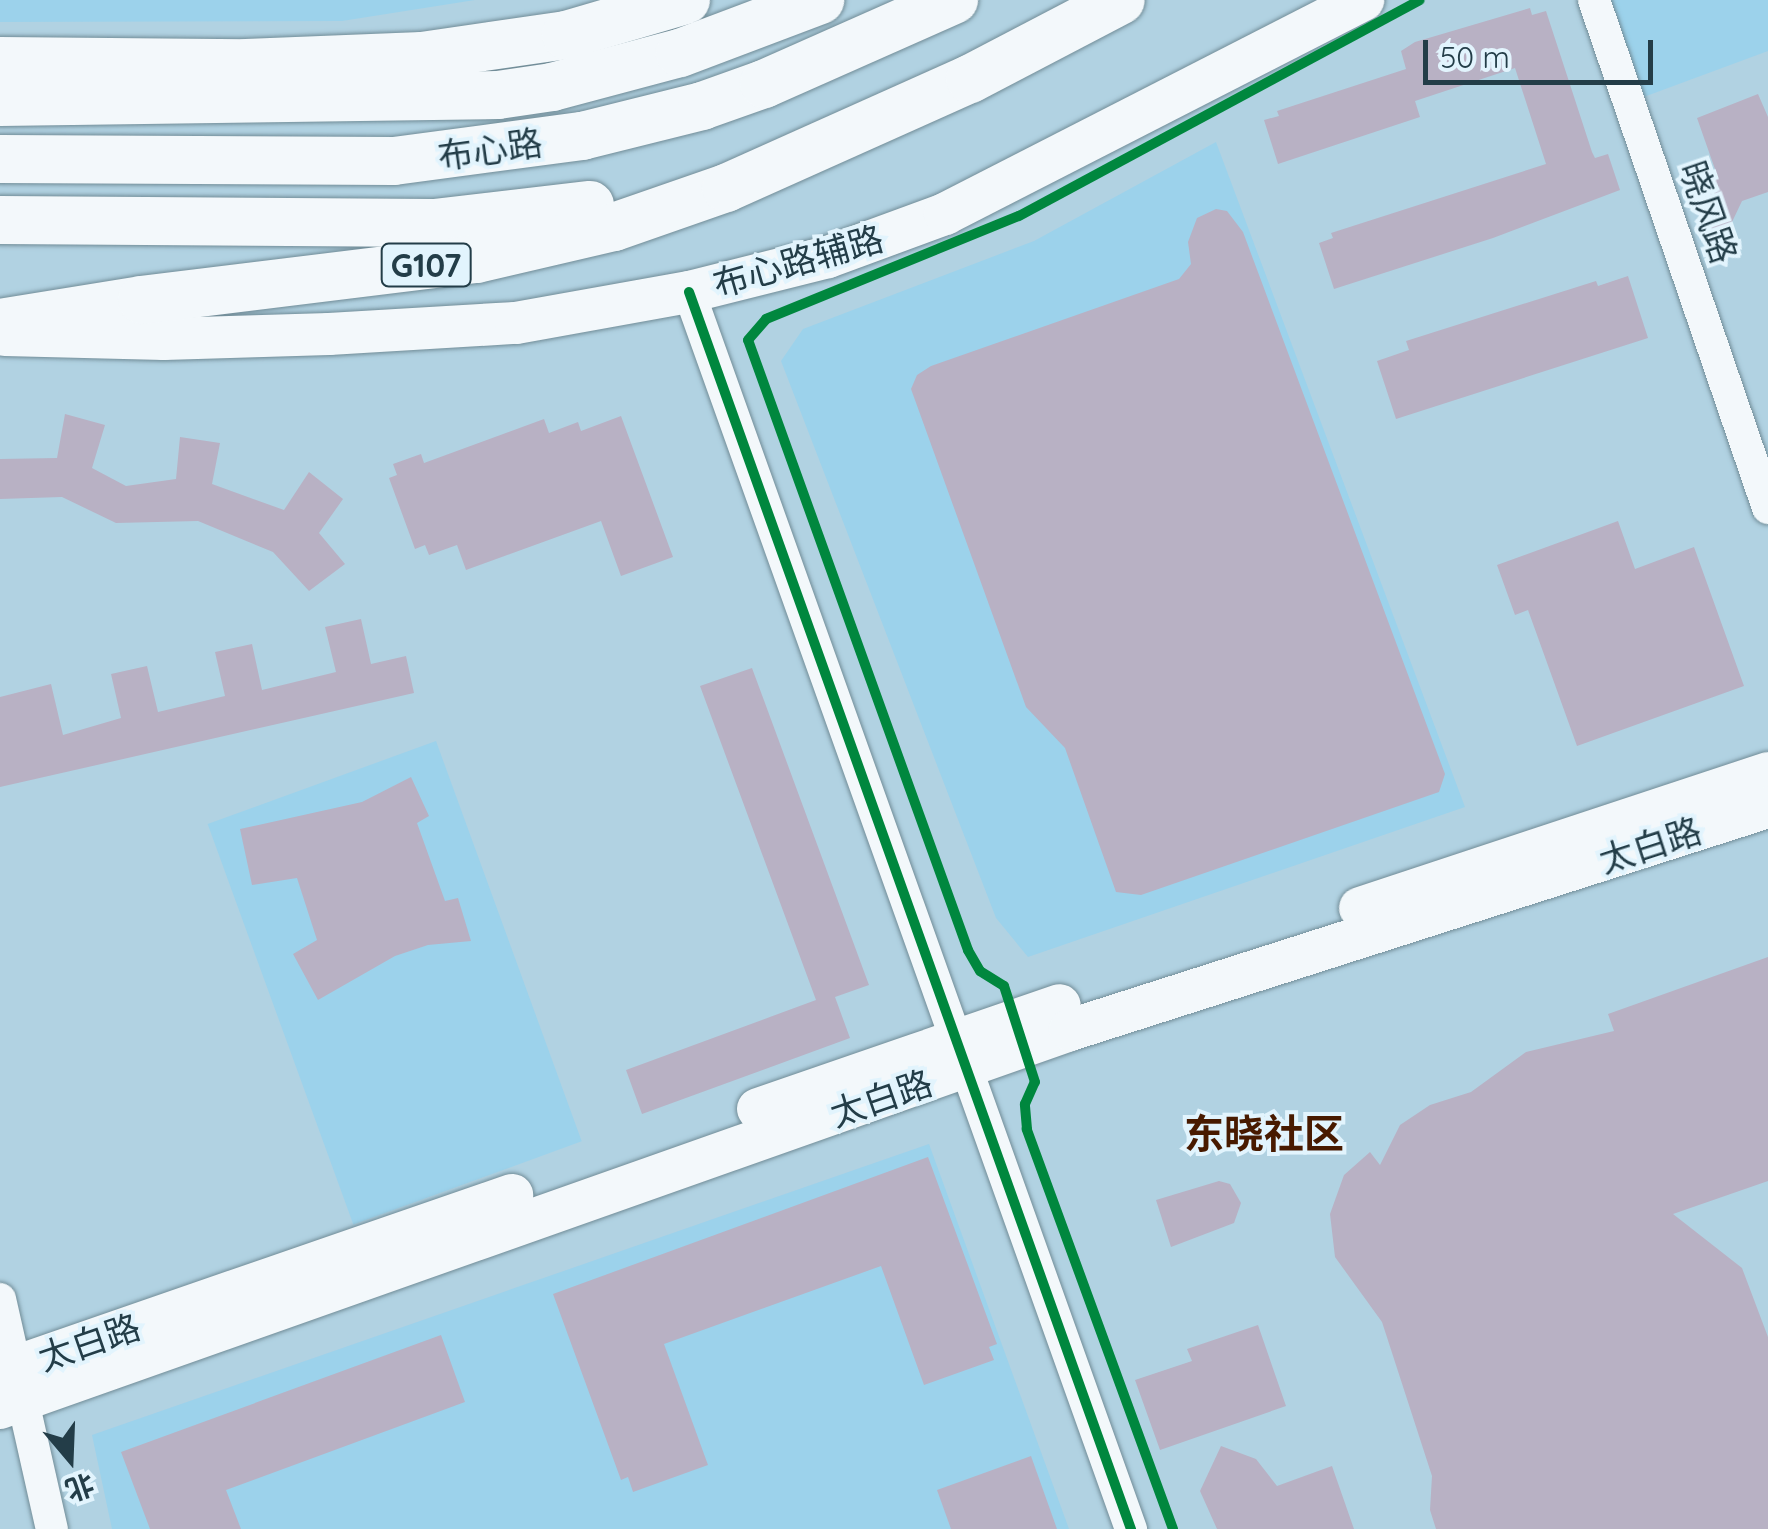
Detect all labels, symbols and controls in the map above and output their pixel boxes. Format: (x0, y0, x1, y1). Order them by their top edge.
scale bar (1428, 20, 1658, 82)
text: 50 m (1440, 38, 1510, 76)
street label: 布心路 (435, 121, 545, 177)
street label: 晓风路 (1672, 156, 1746, 268)
street label: 布心路辅路 (708, 217, 888, 305)
road number: G107 (378, 238, 474, 292)
street label: 太白路 (1594, 809, 1706, 881)
street label: 太白路 (825, 1061, 937, 1135)
district label: 东晓社区 (1184, 1109, 1344, 1157)
street label: 太白路 (33, 1305, 145, 1379)
north arrow (20, 1409, 120, 1509)
text: 北 (61, 1467, 99, 1509)

